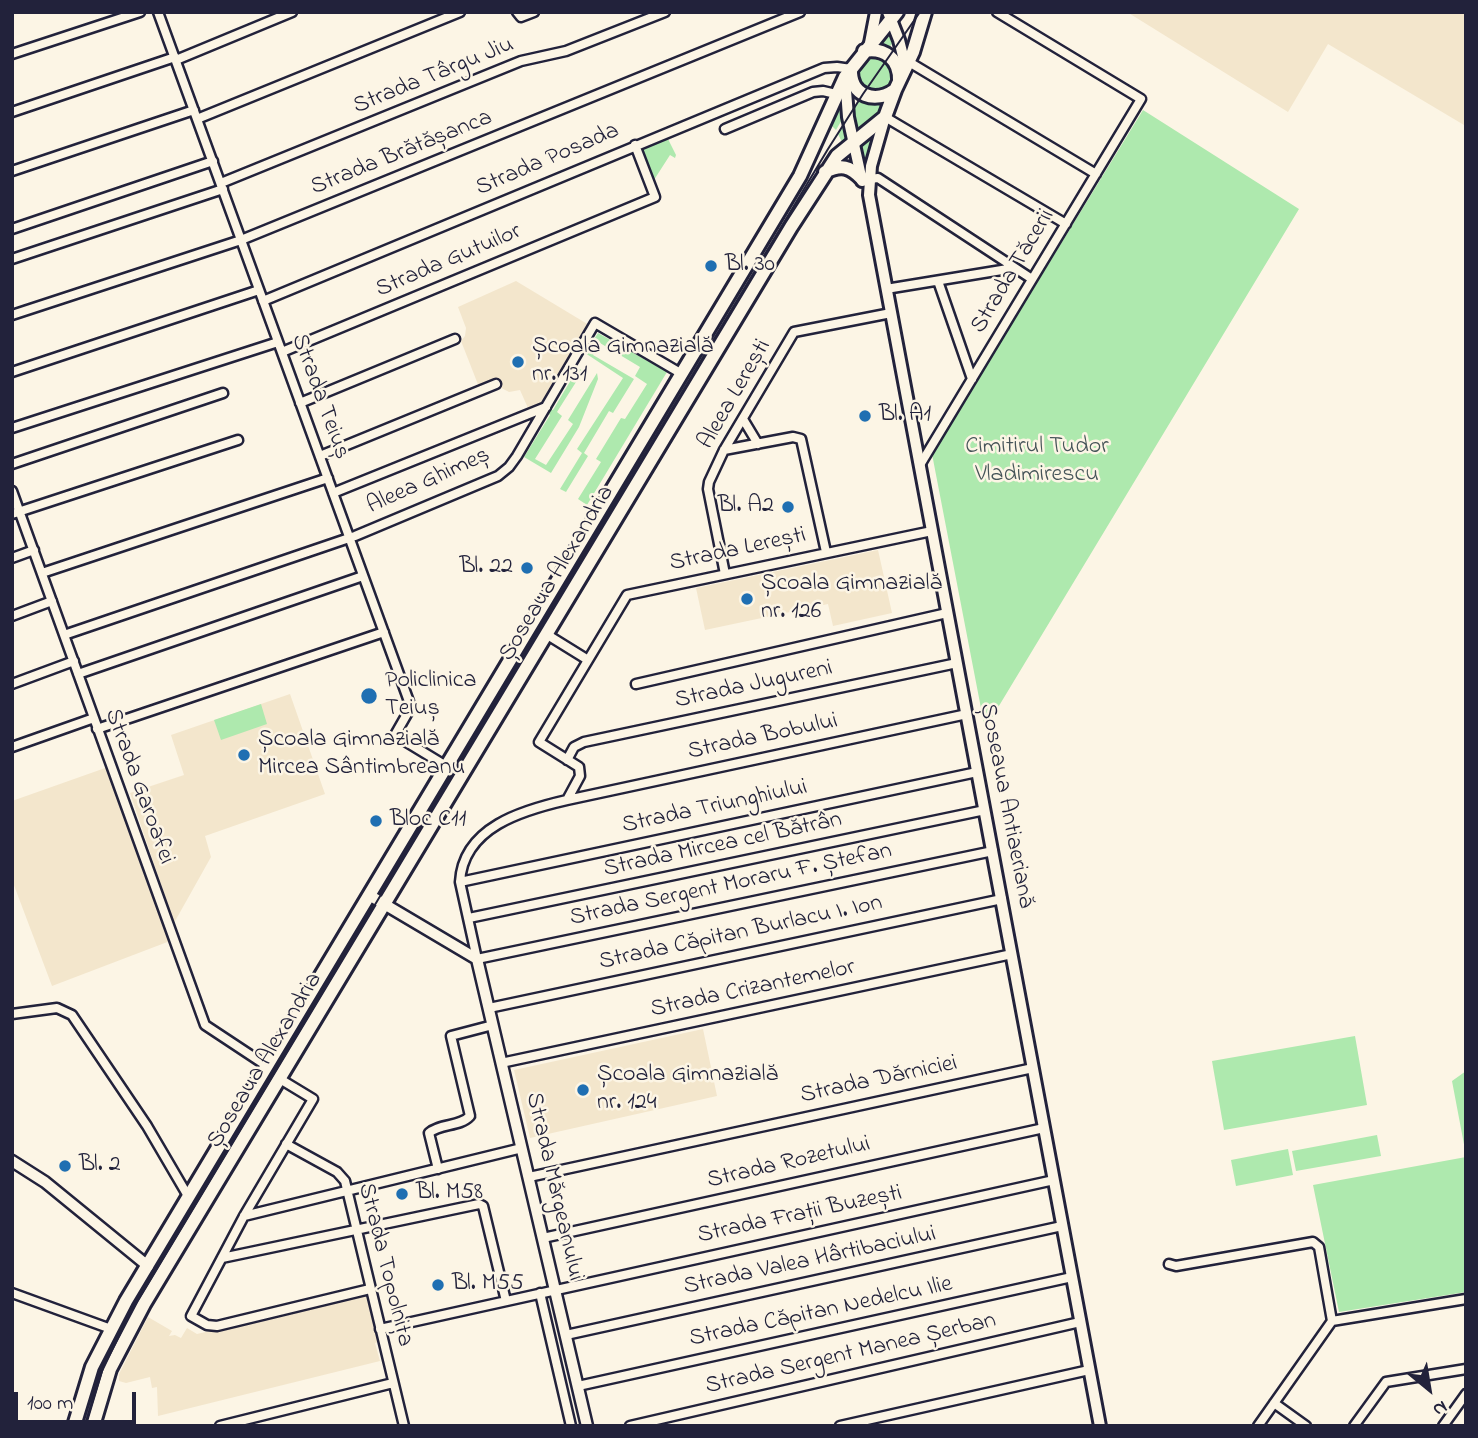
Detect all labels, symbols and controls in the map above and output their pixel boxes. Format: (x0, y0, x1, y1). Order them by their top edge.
street label: Strada Târgu Jiu (350, 32, 518, 122)
street label: Strada Brătășanca (307, 105, 497, 203)
street label: Strada Posada (472, 118, 624, 204)
street label: Strada Tăcerii (966, 205, 1062, 339)
street label: Strada Gutuilor (372, 218, 526, 306)
place label: Bl. 30 (725, 252, 775, 280)
marker: Bl. 30 (703, 258, 719, 274)
street label: Strada Teiuș (283, 331, 355, 463)
place label: Școala Gimnazială nr. 131 (532, 334, 713, 390)
street label: Aleea Lerești (693, 335, 779, 455)
marker: Școala Gimnazială nr. 131 (510, 354, 526, 370)
place label: Bl. A1 (879, 402, 931, 430)
marker: Bl. A1 (857, 408, 873, 424)
park label: Cimitirul Tudor Vladimirescu (965, 434, 1109, 490)
street label: Aleea Ghimeș (363, 442, 495, 522)
street label: Șoseaua Alexandria (494, 481, 622, 667)
place label: Bl. A2 (718, 493, 774, 521)
marker: Bl. A2 (780, 499, 796, 515)
street label: Strada Lerești (667, 522, 809, 580)
place label: Bl. 22 (460, 554, 513, 582)
marker: Bl. 22 (519, 560, 535, 576)
place label: Școala Gimnazială nr. 126 (761, 571, 942, 627)
marker: Școala Gimnazială nr. 126 (739, 591, 755, 607)
street label: Strada Jugureni (673, 655, 835, 717)
place label: Policlinica Teiuș (385, 668, 476, 724)
marker: Policlinica Teiuș (359, 686, 379, 706)
street label: Șoseaua Antiaeriană (971, 701, 1039, 911)
street label: Strada Garoafei (97, 705, 179, 869)
street label: Strada Bobului (685, 708, 841, 768)
place label: Școala Gimnazială Mircea Sântimbreanu (258, 727, 465, 783)
marker: Școala Gimnazială Mircea Sântimbreanu (236, 747, 252, 763)
street label: Strada Triunghiului (620, 774, 810, 842)
place label: Bloc C11 (390, 807, 466, 835)
street label: Strada Mircea cel Bătrân (601, 807, 845, 885)
marker: Bloc C11 (368, 813, 384, 829)
street label: Strada Sergent Moraru F. Ștefan (567, 838, 895, 934)
street label: Strada Căpitan Burlacu I. Ion (597, 890, 885, 978)
street label: Strada Crizantemelor (648, 954, 858, 1026)
street label: Șoseaua Alexandria (202, 968, 330, 1154)
street label: Strada Dărniciei (798, 1050, 960, 1112)
place label: Școala Gimnazială nr. 124 (597, 1062, 778, 1118)
marker: Școala Gimnazială nr. 124 (575, 1082, 591, 1098)
street label: Strada Mărgeanului (517, 1090, 589, 1284)
street label: Strada Rozetului (705, 1131, 873, 1197)
place label: Bl. 2 (79, 1152, 121, 1180)
marker: Bl. 2 (57, 1158, 73, 1174)
street label: Strada Topolnița (350, 1180, 418, 1350)
place label: Bl. M58 (416, 1180, 483, 1208)
street label: Strada Frații Buzești (695, 1180, 905, 1252)
marker: Bl. M58 (394, 1186, 410, 1202)
street label: Strada Valea Hârtibaciului (681, 1221, 939, 1303)
place label: Bl. M55 (452, 1271, 524, 1299)
street label: Strada Căpitan Nedelcu Ilie (687, 1271, 955, 1355)
marker: Bl. M55 (430, 1277, 446, 1293)
street label: Strada Sergent Manea Șerban (703, 1308, 999, 1402)
north arrow (1394, 1354, 1464, 1424)
scale bar (18, 1378, 140, 1422)
text: 100 m (27, 1389, 73, 1419)
text: N (1427, 1393, 1452, 1423)

